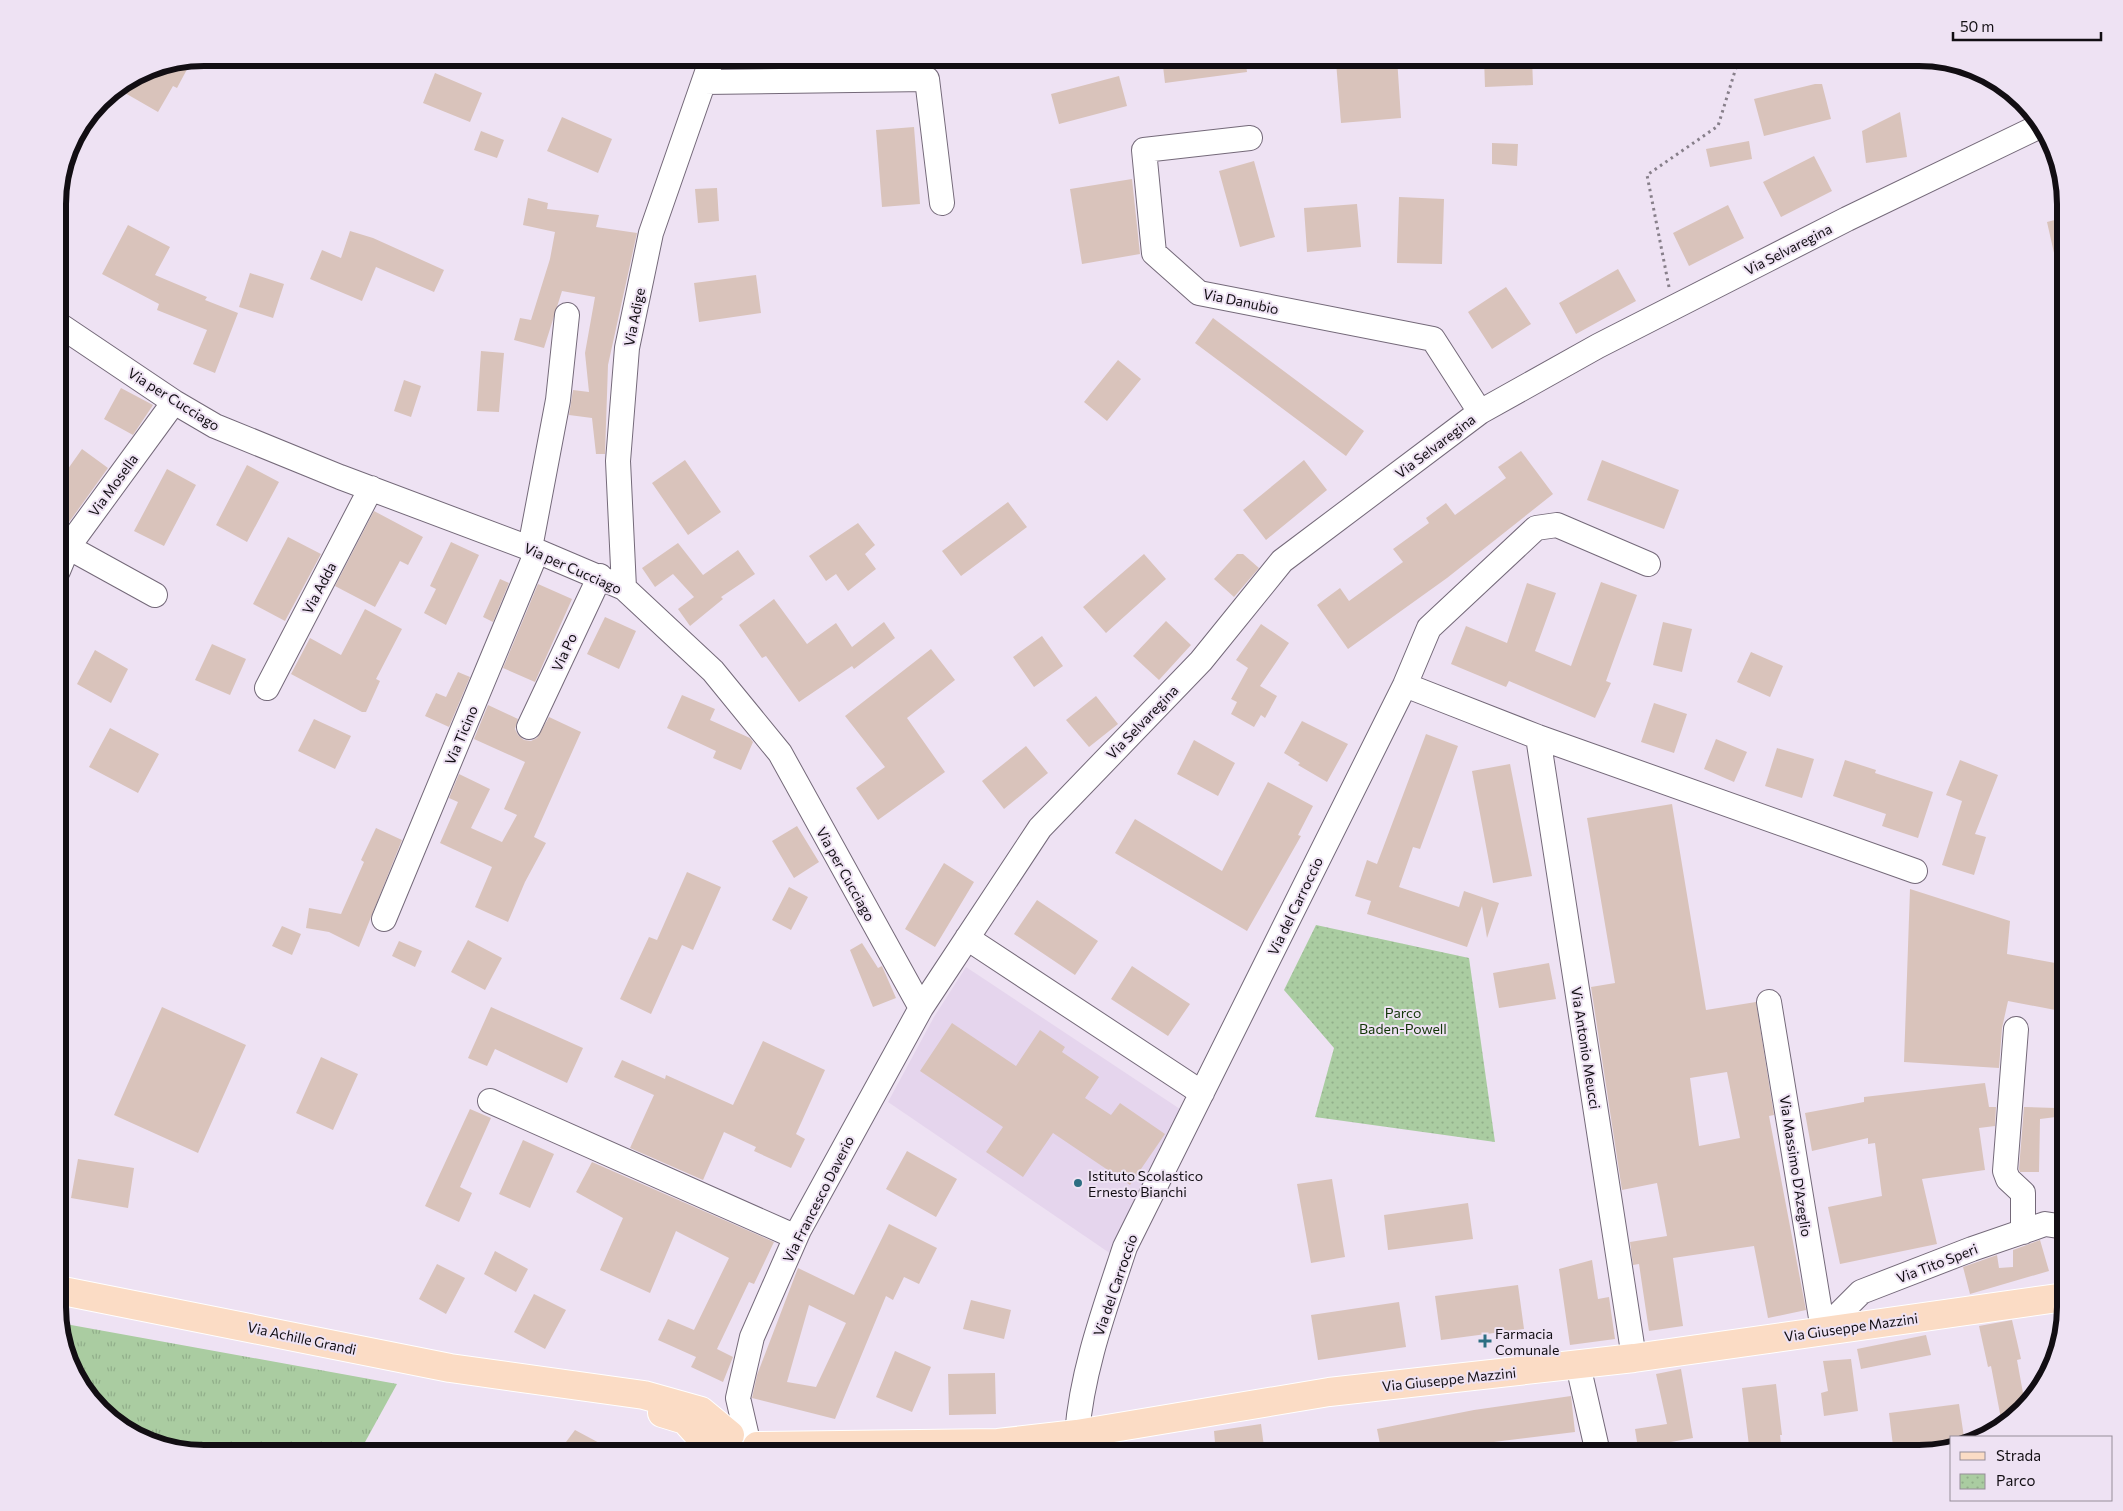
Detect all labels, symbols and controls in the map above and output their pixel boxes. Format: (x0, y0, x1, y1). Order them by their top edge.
scale bar (1953, 10, 2100, 42)
text: 50 m (1960, 17, 1994, 35)
street label: Via Selvaregina (1741, 220, 1835, 278)
street label: Via Danubio (1202, 285, 1280, 317)
street label: Via Adige (620, 286, 648, 348)
street label: Via per Cucciago (125, 364, 223, 434)
street label: Via Selvaregina (1392, 410, 1478, 482)
street label: Via Mosella (85, 450, 141, 520)
street label: Via per Cucciago (522, 539, 624, 597)
street label: Via Adda (298, 559, 340, 617)
street label: Via Po (548, 630, 580, 674)
street label: Via Selvaregina (1103, 682, 1181, 762)
street label: Via Ticino (441, 703, 481, 767)
street label: Via per Cucciago (813, 824, 879, 924)
street label: Via del Carroccio (1264, 854, 1326, 958)
street label: Via Antonio Meucci (1568, 986, 1604, 1110)
park label: Parco Baden-Powell (1359, 1004, 1447, 1037)
street label: Via Massimo D'Azeglio (1776, 1094, 1816, 1238)
street label: Via Francesco Daverio (779, 1133, 857, 1265)
place label: Istituto Scolastico Ernesto Bianchi (1088, 1167, 1203, 1200)
marker: Istituto Scolastico Ernesto Bianchi (1072, 1177, 1084, 1189)
street label: Via del Carroccio (1090, 1232, 1140, 1338)
street label: Via Tito Speri (1894, 1240, 1980, 1286)
street label: Via Giuseppe Mazzini (1783, 1309, 1919, 1345)
street label: Via Achille Grandi (246, 1318, 358, 1358)
place label: Farmacia Comunale (1495, 1325, 1559, 1358)
marker: Farmacia Comunale (1479, 1335, 1491, 1347)
street label: Via Giuseppe Mazzini (1381, 1363, 1517, 1395)
legend (1950, 1436, 2113, 1501)
text: Strada (1996, 1446, 2041, 1464)
text: Parco (1996, 1471, 2035, 1489)

